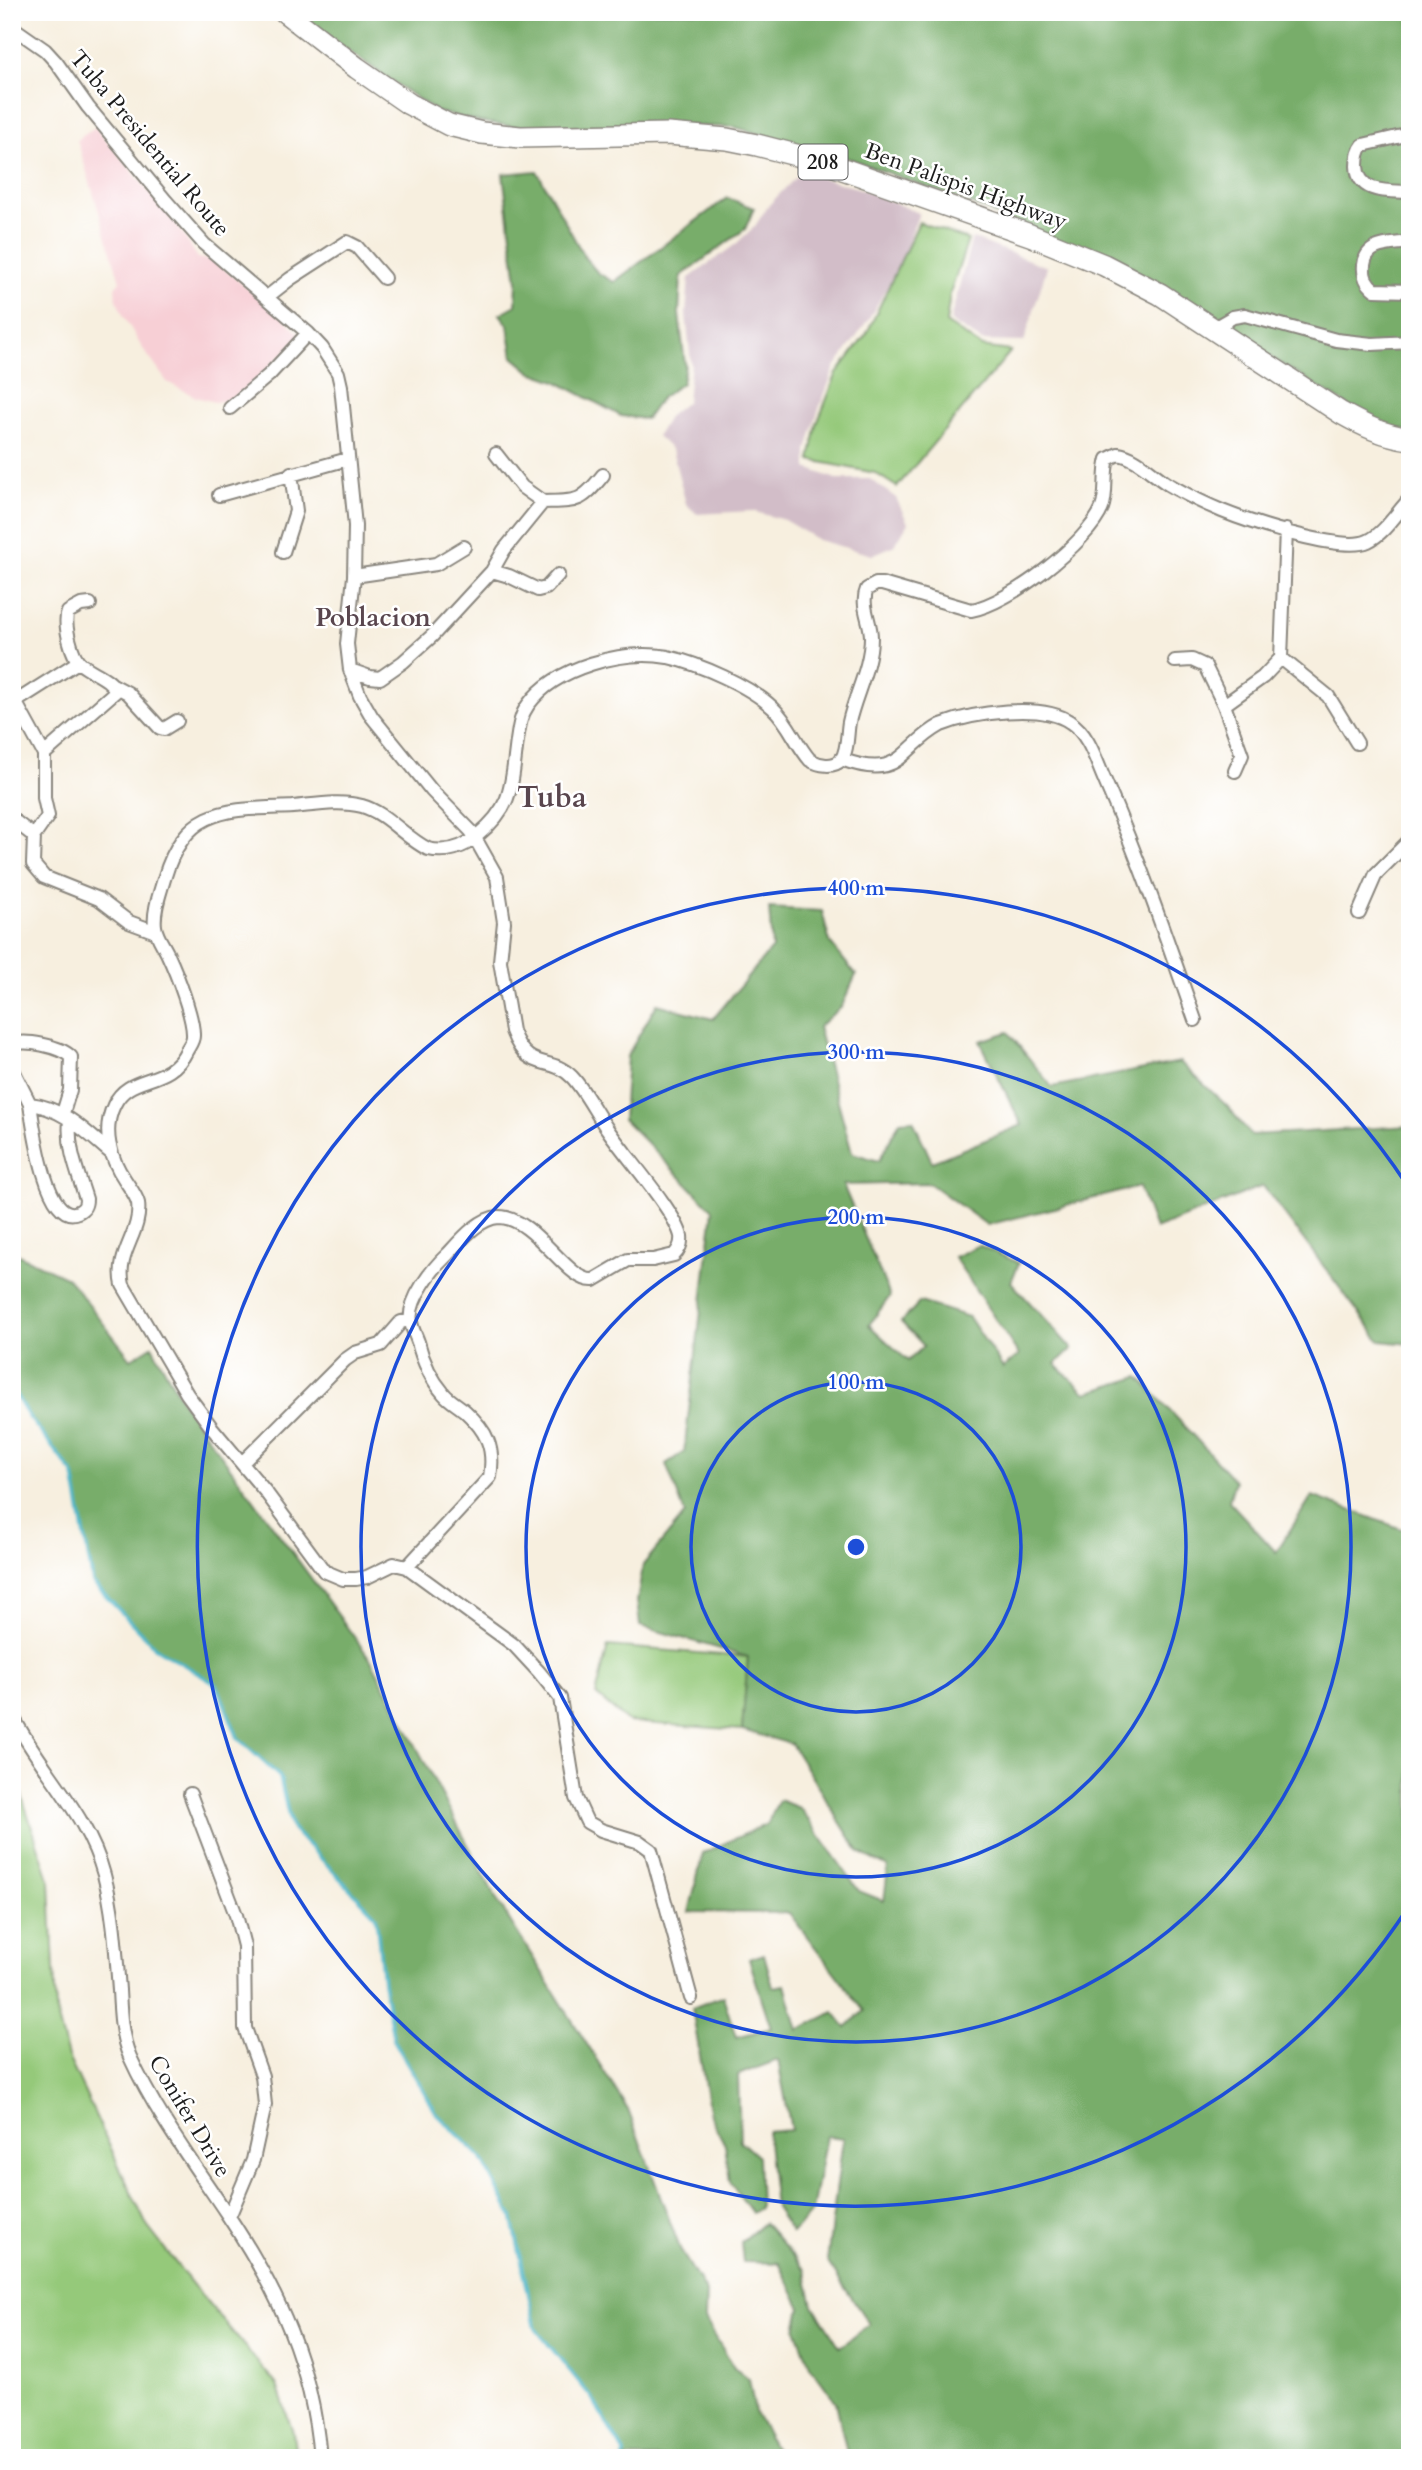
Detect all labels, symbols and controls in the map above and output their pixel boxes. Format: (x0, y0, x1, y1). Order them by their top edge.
street label: Tuba Presidential Route (63, 43, 237, 243)
street label: Ben Palispis Highway (861, 135, 1071, 237)
road number: 208 (798, 144, 848, 180)
district label: Poblacion (315, 600, 431, 635)
district label: Tuba (517, 777, 587, 818)
text: 400 m (827, 874, 885, 903)
text: 300 m (827, 1038, 885, 1067)
text: 200 m (827, 1203, 885, 1232)
text: 100 m (827, 1368, 885, 1397)
centre of rings (844, 1535, 868, 1559)
street label: Conifer Drive (141, 2049, 239, 2183)

